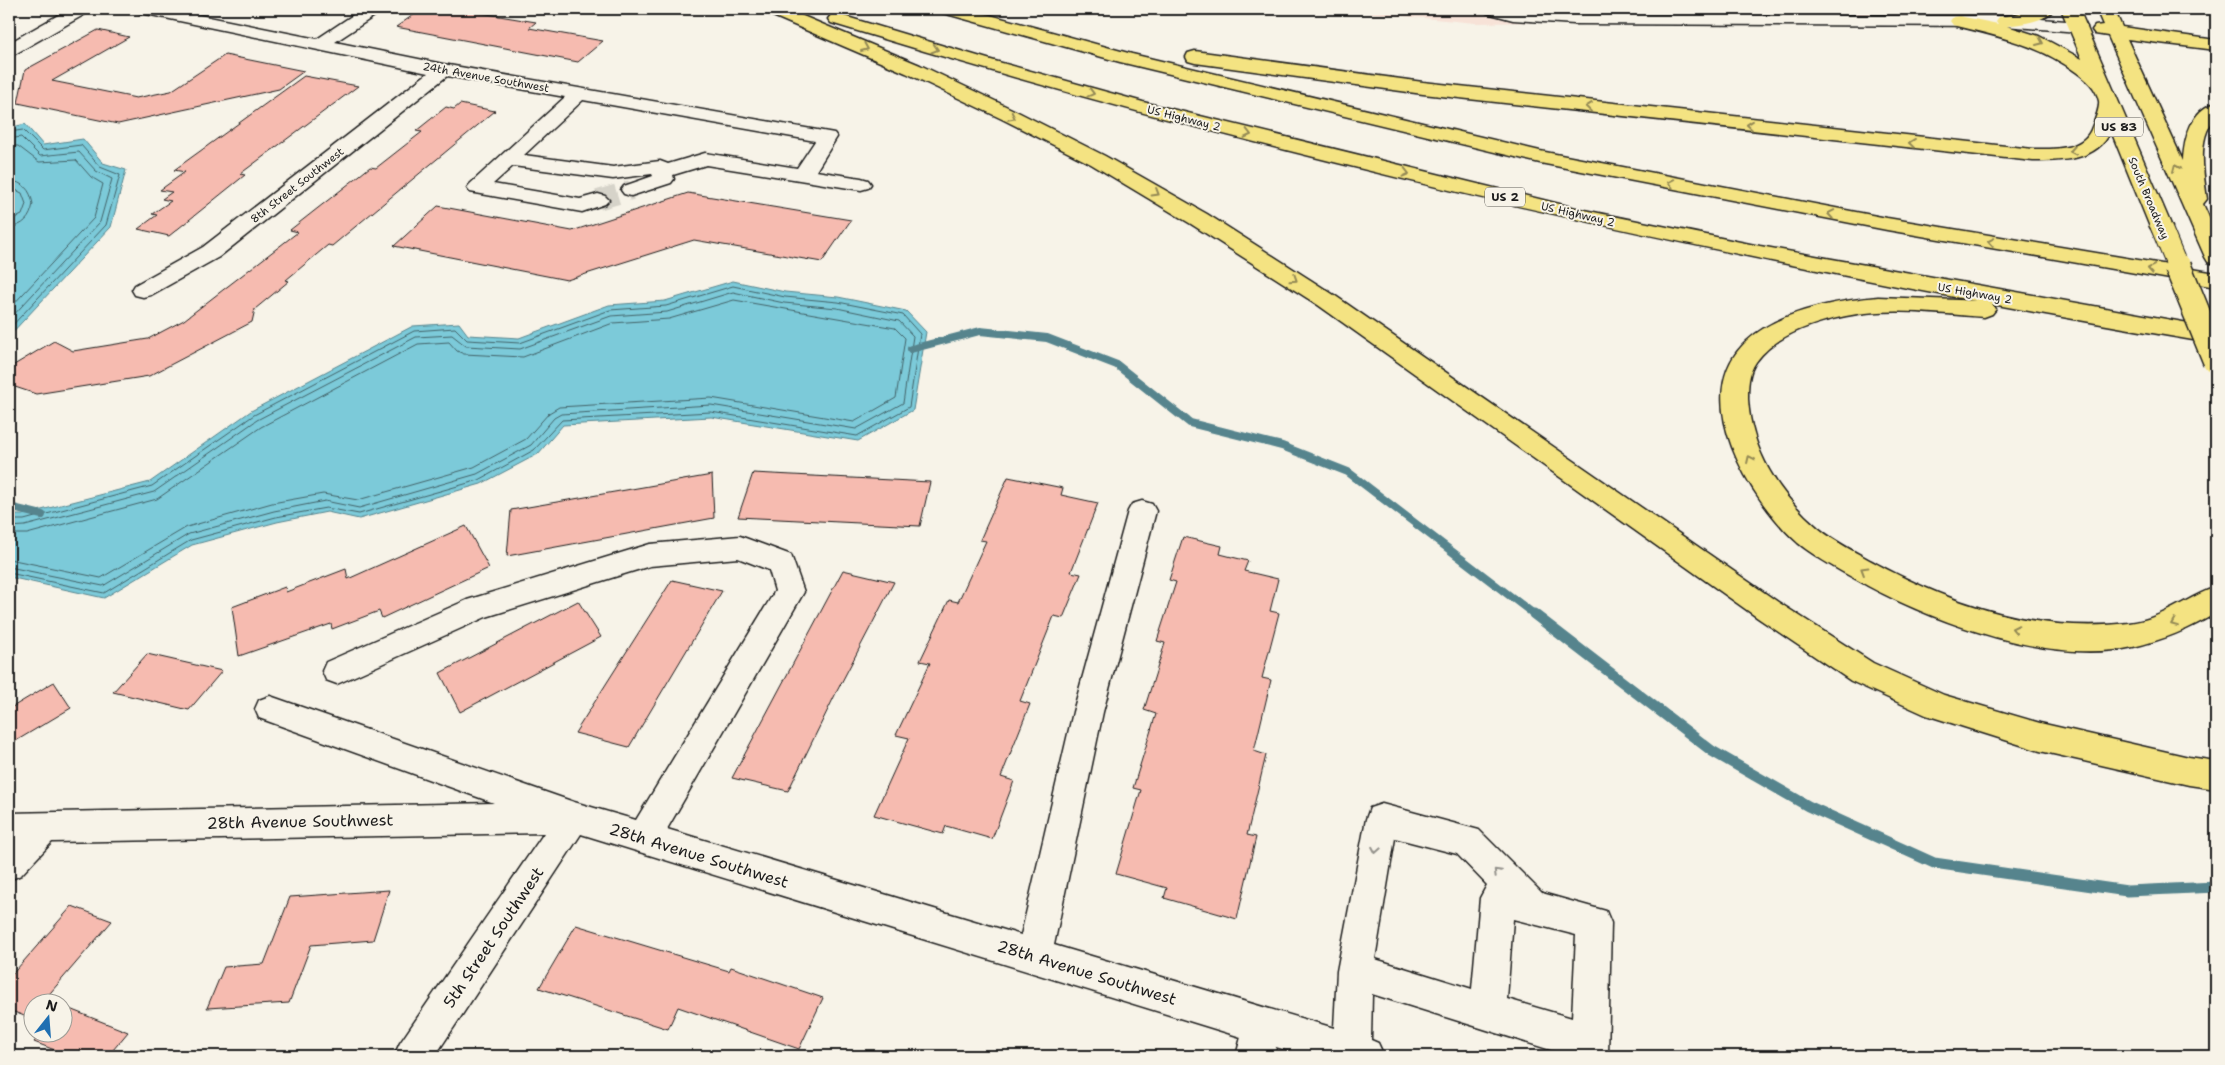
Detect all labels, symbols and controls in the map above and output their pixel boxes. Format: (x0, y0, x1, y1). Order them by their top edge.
one-way arrow (2035, 35, 2044, 46)
one-way arrow (860, 41, 869, 52)
one-way arrow (930, 44, 938, 54)
street label: 24th Avenue Southwest (422, 59, 550, 96)
one-way arrow (1086, 88, 1094, 98)
street label: US Highway 2 (1146, 102, 1222, 135)
one-way arrow (1584, 102, 1592, 113)
one-way arrow (1007, 111, 1016, 121)
road number: US 83 (2095, 118, 2143, 136)
one-way arrow (1746, 120, 1754, 131)
one-way arrow (1244, 128, 1253, 139)
one-way arrow (1907, 138, 1915, 149)
street label: 8th Street Southwest (248, 144, 347, 227)
one-way arrow (2069, 146, 2078, 156)
street label: South Broadway (2124, 155, 2173, 242)
one-way arrow (2172, 164, 2183, 173)
one-way arrow (1401, 167, 1410, 178)
one-way arrow (1667, 179, 1675, 189)
one-way arrow (1150, 187, 1159, 197)
road number: US 2 (1485, 188, 1525, 206)
street label: US Highway 2 (1540, 199, 1616, 230)
one-way arrow (1826, 209, 1835, 219)
one-way arrow (1986, 237, 1995, 247)
one-way arrow (2147, 265, 2155, 275)
one-way arrow (1288, 273, 1297, 282)
street label: US Highway 2 (1937, 280, 2013, 307)
one-way arrow (1746, 455, 1756, 464)
one-way arrow (1860, 567, 1869, 577)
one-way arrow (2170, 617, 2179, 628)
one-way arrow (2010, 624, 2019, 635)
street label: 28th Avenue Southwest (206, 809, 394, 834)
street label: 28th Avenue Southwest (606, 818, 791, 893)
one-way arrow (1372, 845, 1382, 854)
street label: 5th Street Southwest (438, 863, 548, 1012)
one-way arrow (1494, 869, 1503, 878)
street label: 28th Avenue Southwest (994, 935, 1179, 1010)
north arrow (22, 992, 72, 1042)
text: N (44, 995, 60, 1016)

